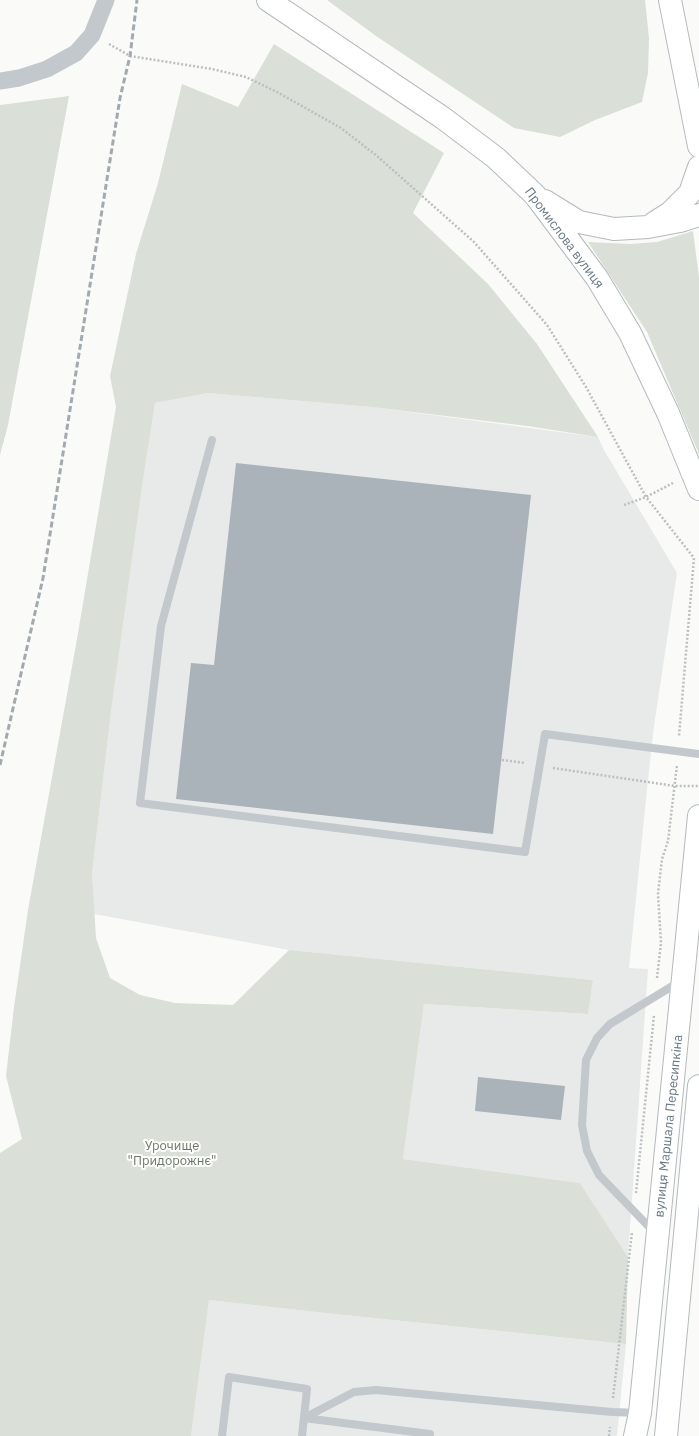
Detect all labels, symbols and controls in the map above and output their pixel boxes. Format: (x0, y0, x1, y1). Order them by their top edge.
street label: Промислова вулиця (521, 185, 607, 291)
street label: вулиця Маршала Пересипкіна (652, 1034, 686, 1218)
park label: Урочище "Придорожнє" (127, 1138, 217, 1169)

